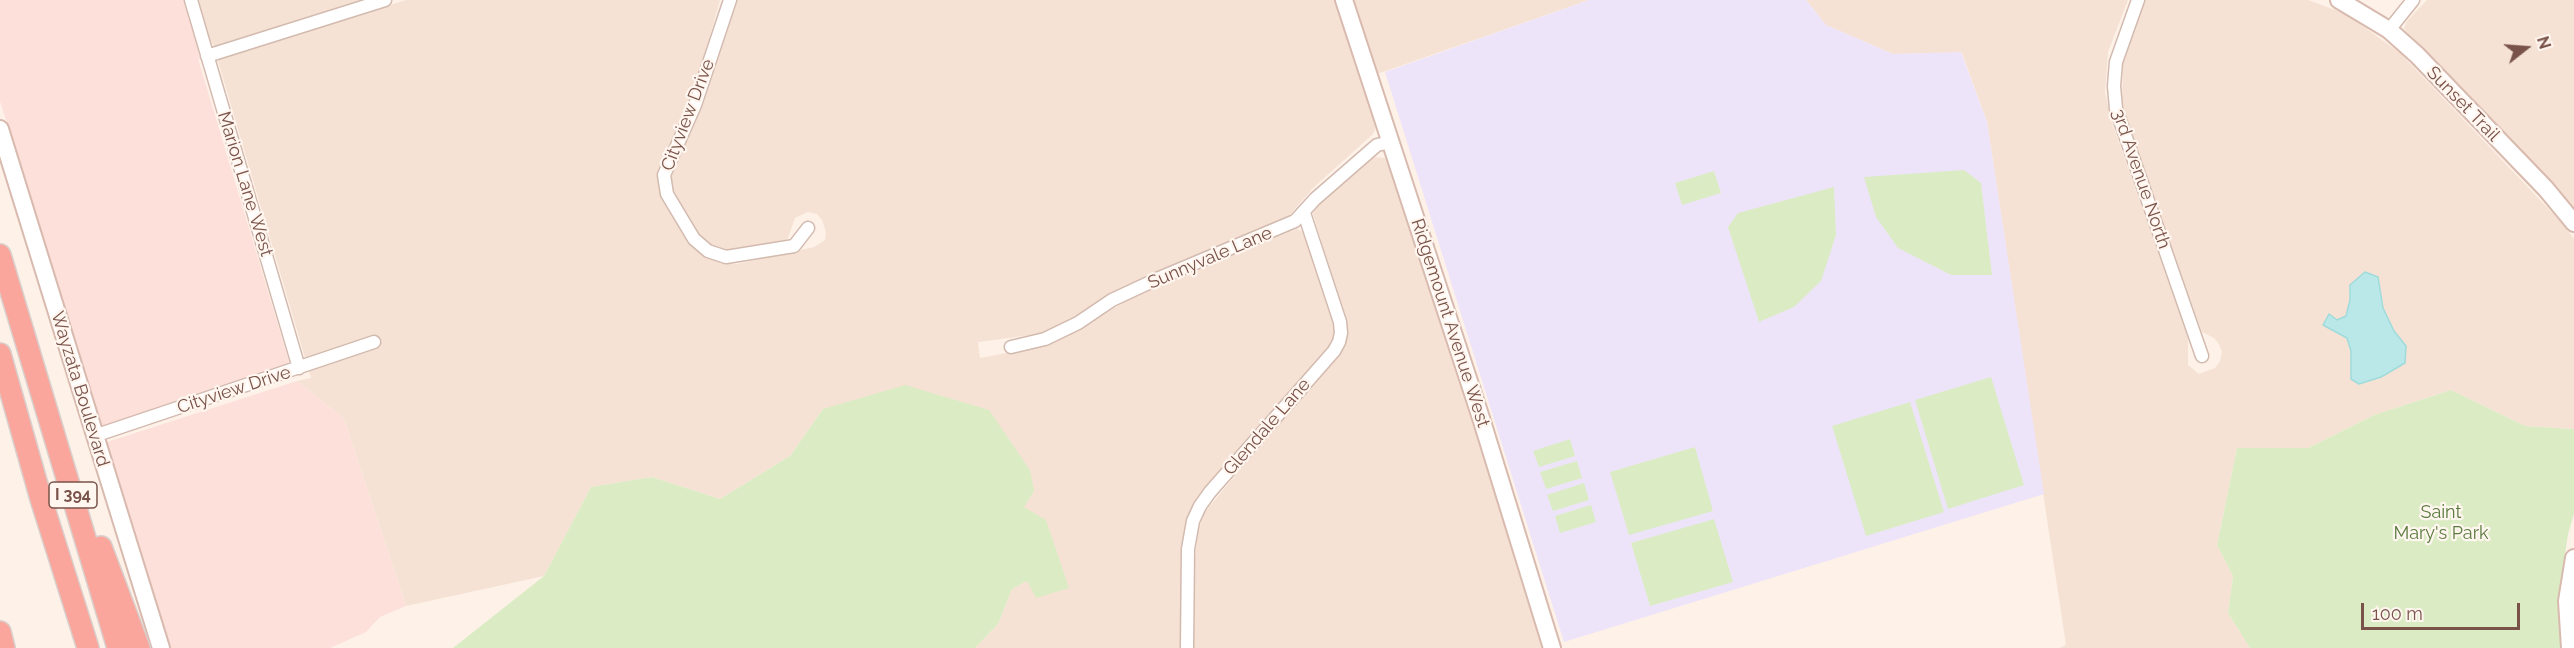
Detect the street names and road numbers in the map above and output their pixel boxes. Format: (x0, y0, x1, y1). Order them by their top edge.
street label: Cityview Drive (657, 56, 719, 174)
street label: Sunset Trail (2422, 62, 2504, 146)
street label: 3rd Avenue North (2107, 106, 2175, 252)
street label: Marion Lane West (213, 109, 277, 259)
street label: Ridgemount Avenue West (1406, 216, 1494, 430)
street label: Sunnyvale Lane (1145, 222, 1275, 294)
street label: Wayzata Boulevard (46, 309, 114, 469)
street label: Cityview Drive (175, 361, 293, 419)
street label: Glendale Lane (1219, 374, 1315, 480)
road number: I 394 (49, 482, 97, 508)

